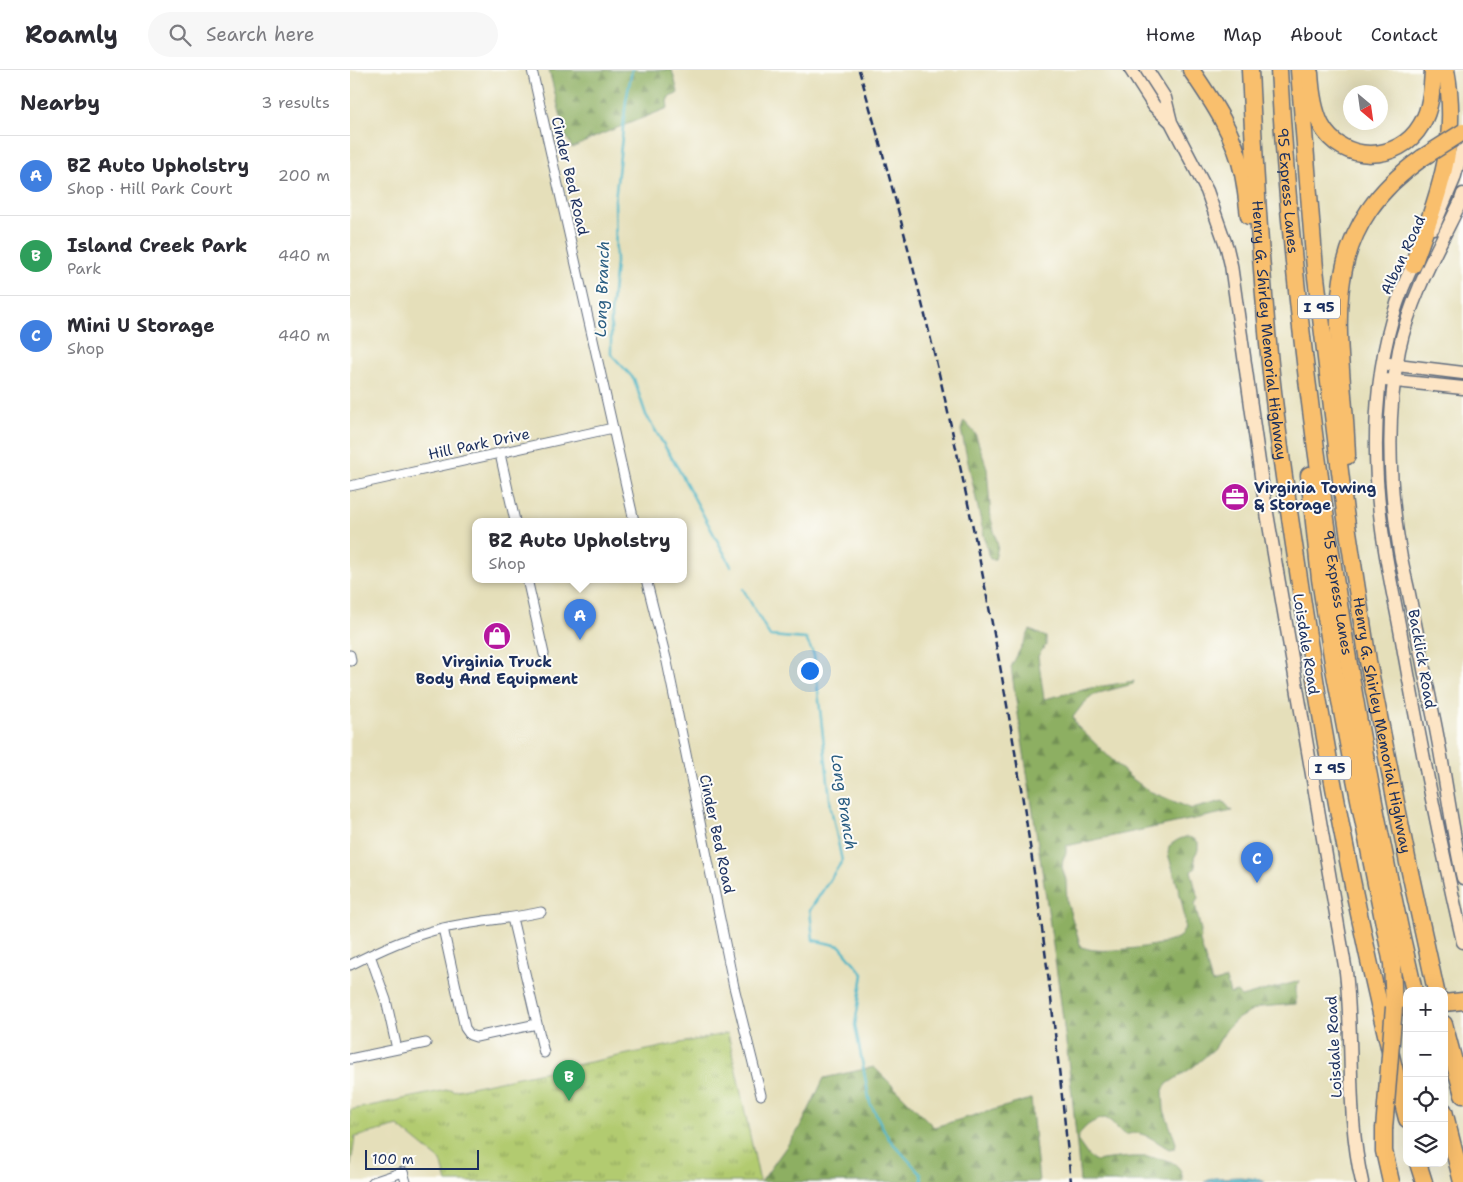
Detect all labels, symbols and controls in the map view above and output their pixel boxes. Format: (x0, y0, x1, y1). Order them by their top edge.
search box (148, 12, 498, 57)
text: Roamly (25, 19, 118, 51)
icon: search (166, 21, 194, 49)
text: Search here (206, 22, 315, 47)
text: Home (1146, 23, 1195, 47)
text: Map (1223, 23, 1262, 47)
text: About (1290, 23, 1343, 47)
text: Contact (1371, 23, 1438, 47)
north arrow (1343, 85, 1388, 130)
text: Nearby (20, 89, 100, 117)
text: 3 results (261, 92, 330, 113)
street label: Cinder Bed Road (547, 115, 594, 238)
street label: 95 Express Lanes (1273, 127, 1303, 255)
text: BZ Auto Upholstry (67, 153, 249, 178)
text: A (30, 165, 42, 186)
text: 200 m (278, 165, 330, 186)
text: Shop · Hill Park Court (67, 178, 233, 199)
street label: Henry G. Shirley Memorial Highway (1247, 200, 1292, 461)
street label: Alban Road (1376, 212, 1430, 298)
text: Island Creek Park (67, 233, 248, 258)
water label: Long Branch (590, 240, 614, 338)
text: B (31, 245, 41, 266)
text: 440 m (278, 245, 330, 266)
text: Park (67, 258, 101, 279)
road number: I 95 (1298, 296, 1340, 318)
text: Mini U Storage (67, 313, 215, 338)
text: C (31, 325, 41, 346)
text: 440 m (278, 325, 330, 346)
text: Shop (67, 338, 104, 359)
street label: Hill Park Drive (426, 423, 532, 465)
place label: Virginia Towing & Storage (1254, 478, 1377, 515)
office icon: Virginia Towing & Storage (1220, 482, 1250, 512)
popup (472, 518, 687, 583)
text: BZ Auto Upholstry (488, 528, 671, 553)
street label: 95 Express Lanes (1318, 528, 1357, 657)
text: Shop (488, 553, 526, 574)
street label: Loisdale Road (1288, 592, 1324, 697)
street label: Henry G. Shirley Memorial Highway (1348, 596, 1416, 855)
pin: A (564, 599, 596, 640)
street label: Backlick Road (1403, 608, 1441, 711)
shop icon: Virginia Truck Body And Equipment (482, 621, 512, 651)
place label: Virginia Truck Body And Equipment (416, 652, 578, 689)
your location (797, 658, 823, 684)
water label: Long Branch (826, 753, 862, 851)
road number: I 95 (1309, 756, 1351, 780)
street label: Cinder Bed Road (695, 773, 740, 896)
pin: C (1241, 842, 1273, 883)
map controls (1403, 987, 1448, 1167)
button: + (1403, 987, 1448, 1032)
street label: Loisdale Road (1321, 995, 1347, 1099)
button: − (1403, 1032, 1448, 1077)
pin: B (553, 1060, 585, 1101)
button: locate (1403, 1077, 1448, 1122)
button: layers (1403, 1122, 1448, 1167)
scale bar (365, 1147, 479, 1170)
text: 100 m (372, 1150, 414, 1168)

